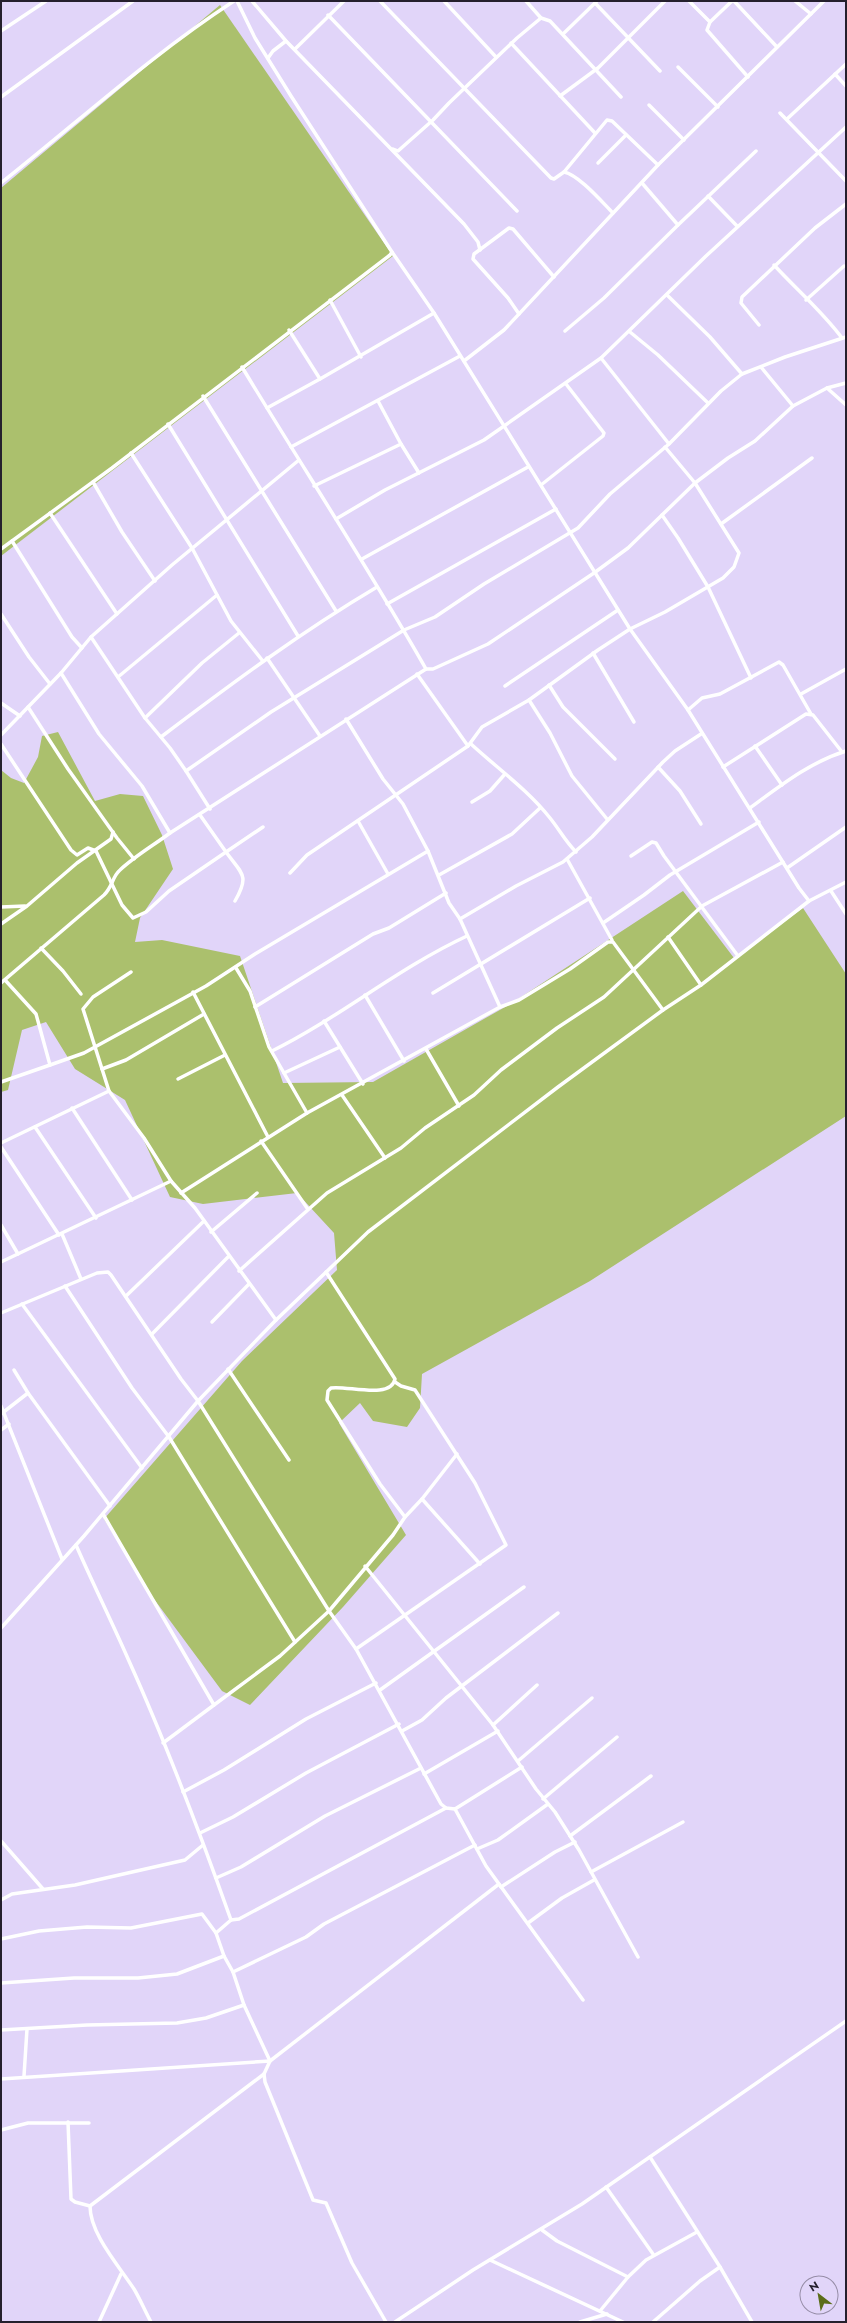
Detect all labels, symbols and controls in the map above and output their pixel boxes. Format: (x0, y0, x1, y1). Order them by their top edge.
north arrow (799, 2275, 839, 2315)
text: N (806, 2277, 822, 2296)

